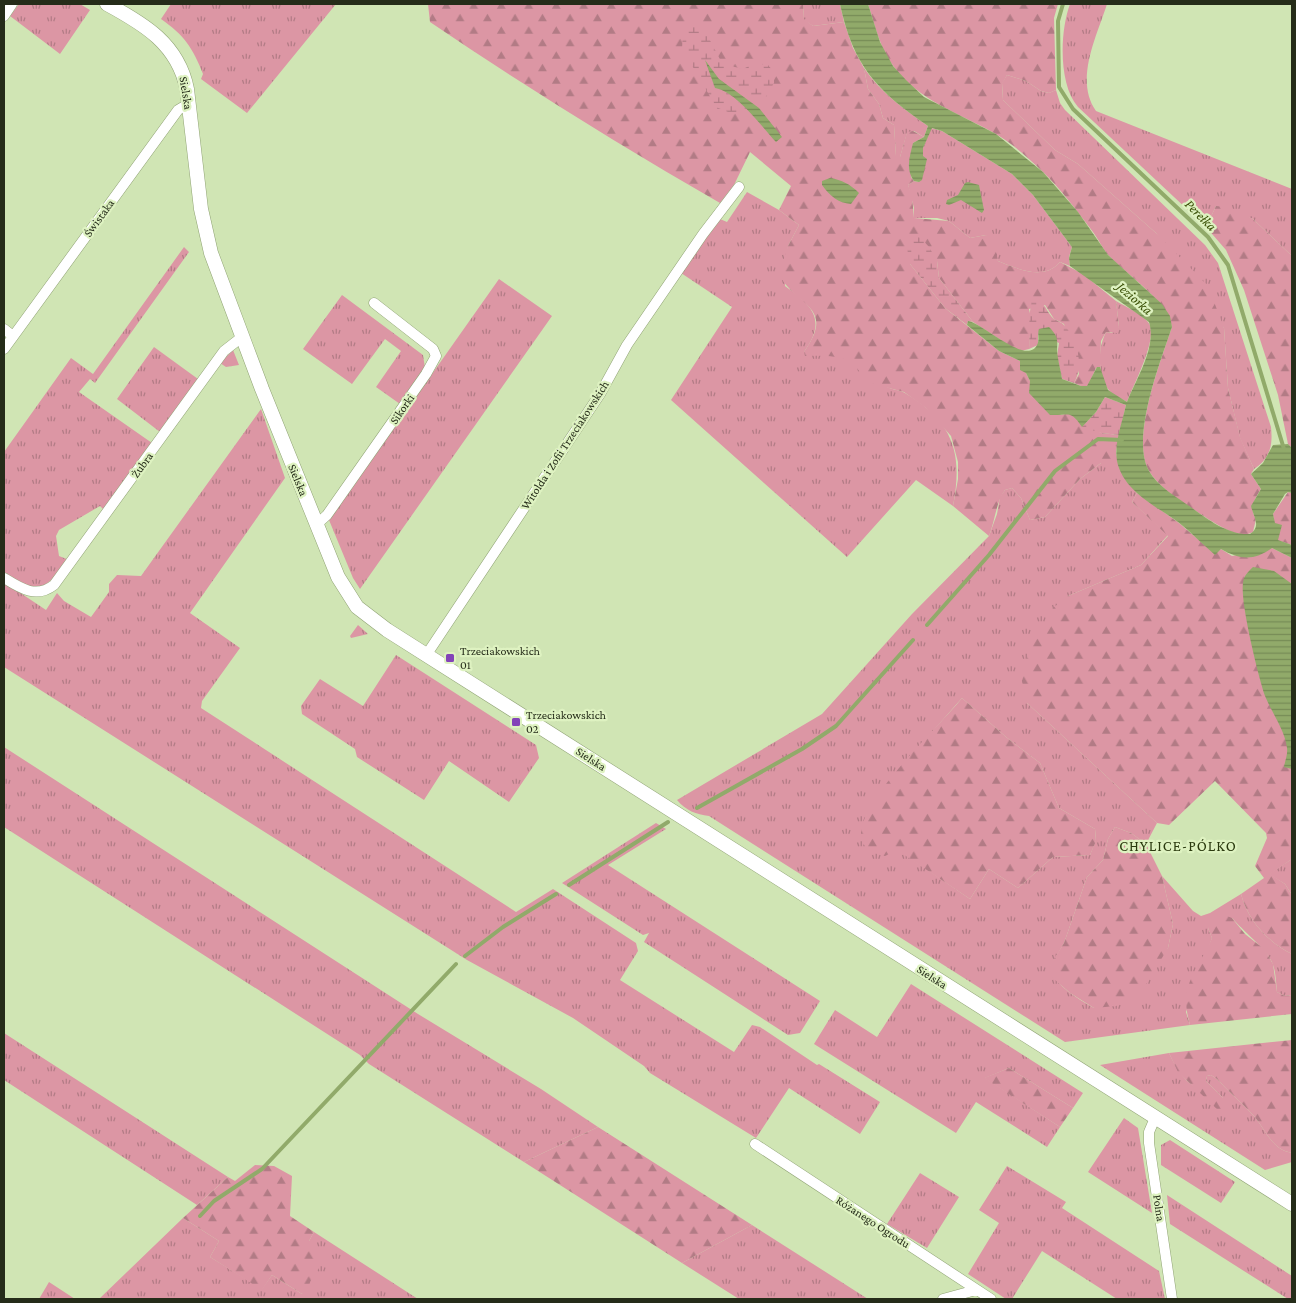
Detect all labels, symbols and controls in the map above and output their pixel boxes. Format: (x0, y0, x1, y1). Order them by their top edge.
street label: Sielska (176, 76, 196, 111)
street label: Świstaka (81, 196, 118, 239)
water label: Perełka (1182, 196, 1220, 234)
water label: Jeziorka (1112, 276, 1156, 318)
street label: Witolda i Zofii Trzeciakowskich (518, 378, 612, 512)
street label: Sikorki (387, 391, 417, 427)
street label: Żubra (128, 449, 156, 481)
street label: Sielska (285, 462, 311, 498)
place label: Trzeciakowskich 01 (460, 644, 541, 672)
marker: Trzeciakowskich 01 (444, 652, 456, 664)
place label: Trzeciakowskich 02 (526, 708, 607, 736)
marker: Trzeciakowskich 02 (510, 716, 522, 728)
street label: Sielska (573, 744, 609, 774)
district label: CHYLICE-PÓLKO (1119, 838, 1237, 854)
street label: Sielska (914, 962, 950, 992)
street label: Różanego Ogrodu (833, 1193, 913, 1251)
street label: Polna (1150, 1194, 1168, 1223)

